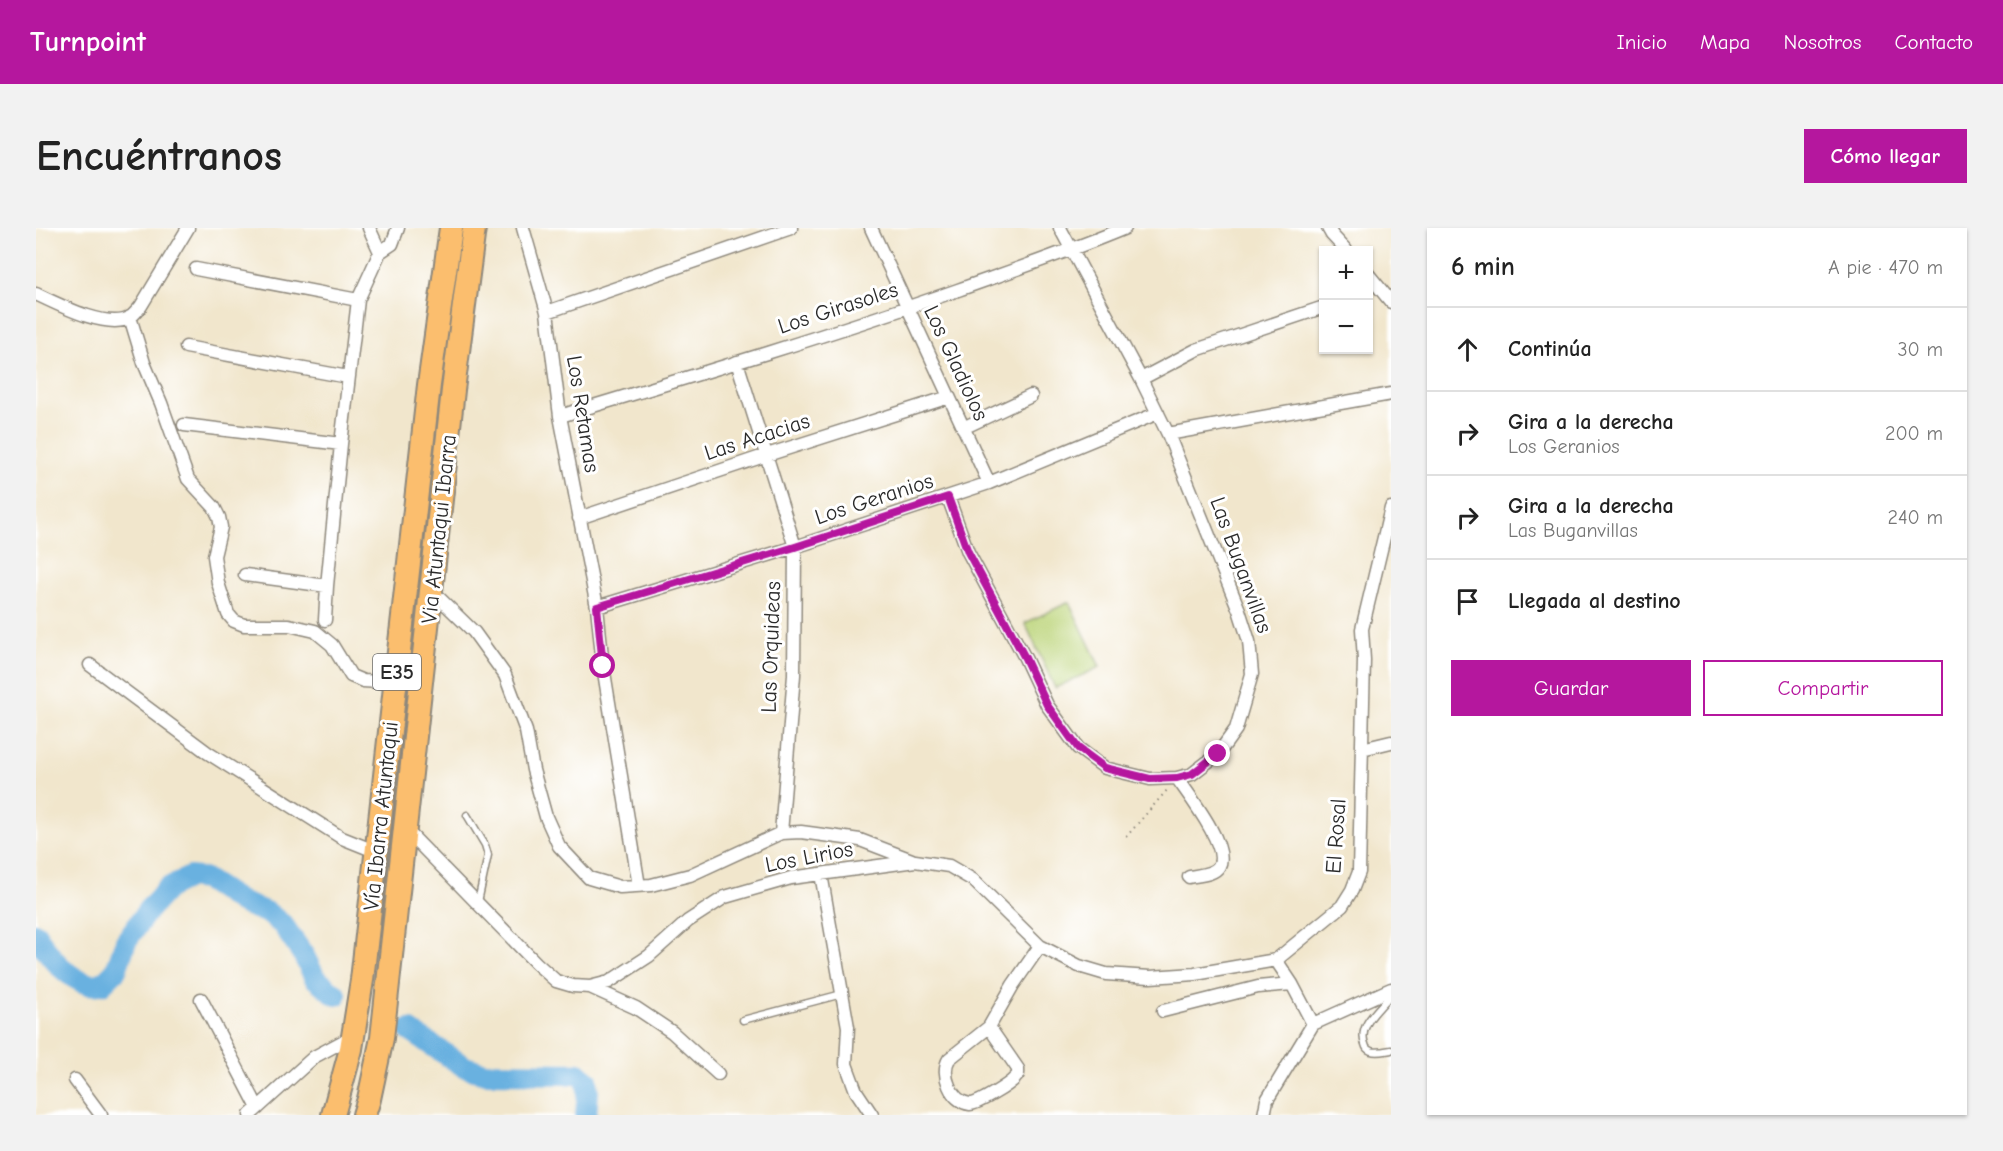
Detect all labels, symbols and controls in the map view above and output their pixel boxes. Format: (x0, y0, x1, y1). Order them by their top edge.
text: Turnpoint (30, 26, 146, 58)
text: Inicio (1616, 30, 1667, 54)
text: Mapa (1700, 30, 1750, 54)
text: Nosotros (1783, 30, 1862, 54)
text: Contacto (1895, 30, 1973, 54)
button: Cómo llegar (1804, 129, 1967, 183)
text: Encuéntranos (36, 132, 282, 181)
map controls (1319, 246, 1373, 354)
button: + (1319, 246, 1373, 300)
text: 6 min (1451, 252, 1515, 282)
text: A pie · 470 m (1828, 256, 1943, 279)
street label: Los Girasoles (775, 276, 901, 340)
button: − (1319, 300, 1373, 354)
street label: Los Gladiolos (918, 301, 994, 425)
icon: ahead (1451, 333, 1484, 366)
text: Continúa (1508, 336, 1592, 362)
text: 30 m (1897, 338, 1943, 361)
street label: Los Retamas (561, 354, 605, 474)
street label: Las Acacias (701, 408, 813, 466)
text: Gira a la derecha (1508, 409, 1674, 435)
icon: right (1451, 417, 1484, 450)
text: 200 m (1885, 422, 1943, 445)
street label: Via Atuntaqui Ibarra (416, 433, 462, 625)
text: Los Geranios (1508, 435, 1620, 458)
street label: Los Geranios (812, 468, 936, 530)
street label: Las Buganvillas (1204, 493, 1278, 637)
text: Gira a la derecha (1508, 493, 1674, 519)
icon: right (1451, 501, 1484, 534)
text: 240 m (1888, 506, 1943, 529)
text: Las Buganvillas (1508, 519, 1638, 542)
street label: Las Orquideas (756, 581, 786, 713)
icon: arrive (1451, 585, 1484, 618)
text: Llegada al destino (1508, 588, 1681, 614)
route start (589, 652, 615, 678)
road number: E35 (373, 654, 421, 690)
button: Guardar (1451, 660, 1691, 716)
button: Compartir (1703, 660, 1943, 716)
street label: Vía Ibarra Atuntaqui (358, 720, 404, 912)
route end (1204, 740, 1230, 766)
street label: El Rosal (1320, 798, 1352, 874)
street label: Los Lirios (763, 836, 855, 878)

